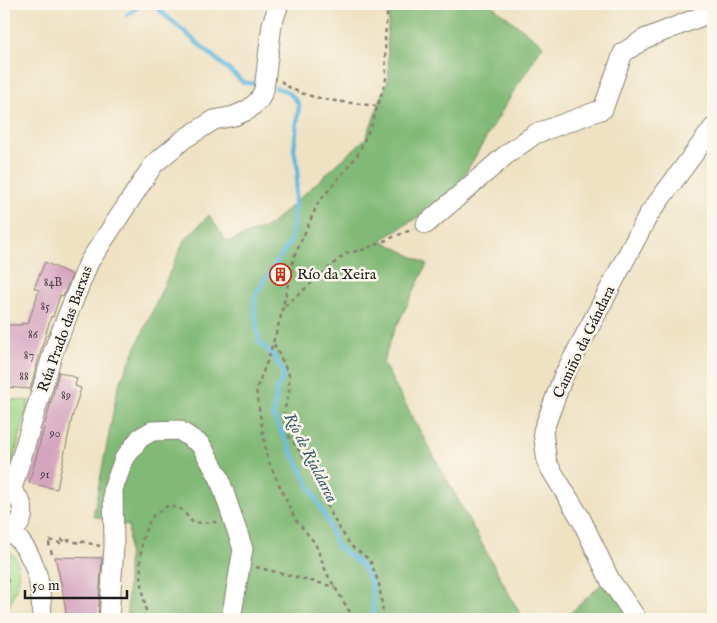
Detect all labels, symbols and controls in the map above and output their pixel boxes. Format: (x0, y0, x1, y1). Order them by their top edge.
building icon: Río da Xeira (269, 262, 293, 286)
street label: Rúa Prado das Barxas (33, 263, 97, 395)
place label: Río da Xeira (297, 265, 377, 284)
house number: 84B (44, 275, 62, 290)
street label: Camiño da Gándara (549, 282, 620, 401)
house number: 85 (40, 299, 50, 314)
house number: 86 (28, 327, 39, 342)
house number: 87 (24, 348, 34, 363)
house number: 88 (19, 369, 29, 384)
house number: 89 (61, 388, 71, 403)
water label: Río de Rialdarca (279, 410, 341, 506)
house number: 90 (48, 426, 61, 441)
house number: 91 (39, 467, 50, 482)
scale bar (25, 568, 128, 600)
text: 50 m (32, 576, 60, 595)

